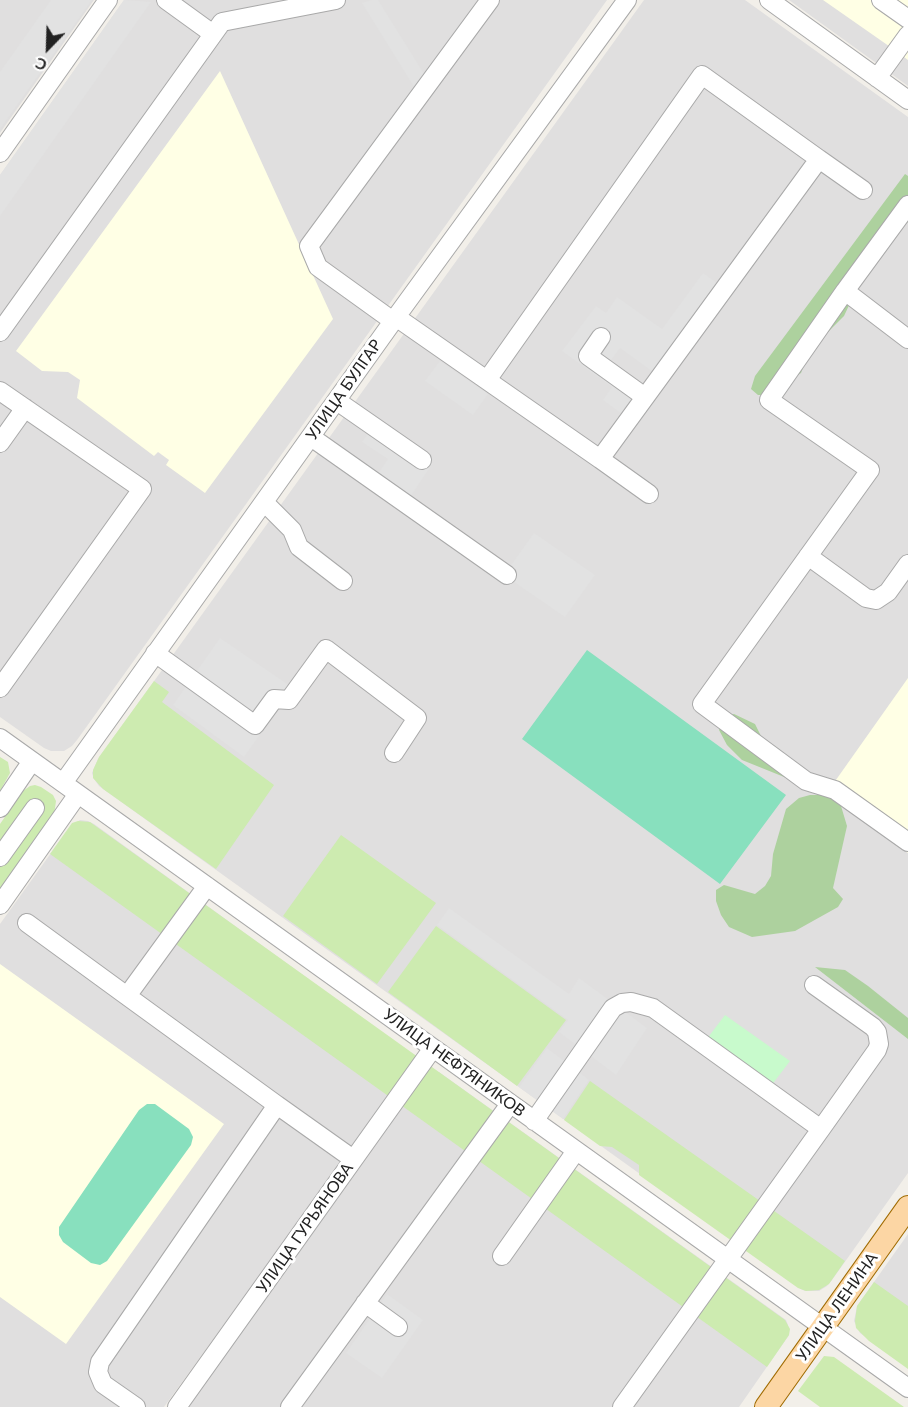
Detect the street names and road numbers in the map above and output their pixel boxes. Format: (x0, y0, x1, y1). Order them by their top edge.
street label: УЛИЦА БУЛГАР (302, 336, 386, 444)
street label: УЛИЦА НЕФТЯНИКОВ (379, 1005, 529, 1121)
street label: УЛИЦА ГУРЬЯНОВА (253, 1159, 357, 1297)
street label: УЛИЦА ЛЕНИНА (792, 1249, 882, 1365)

